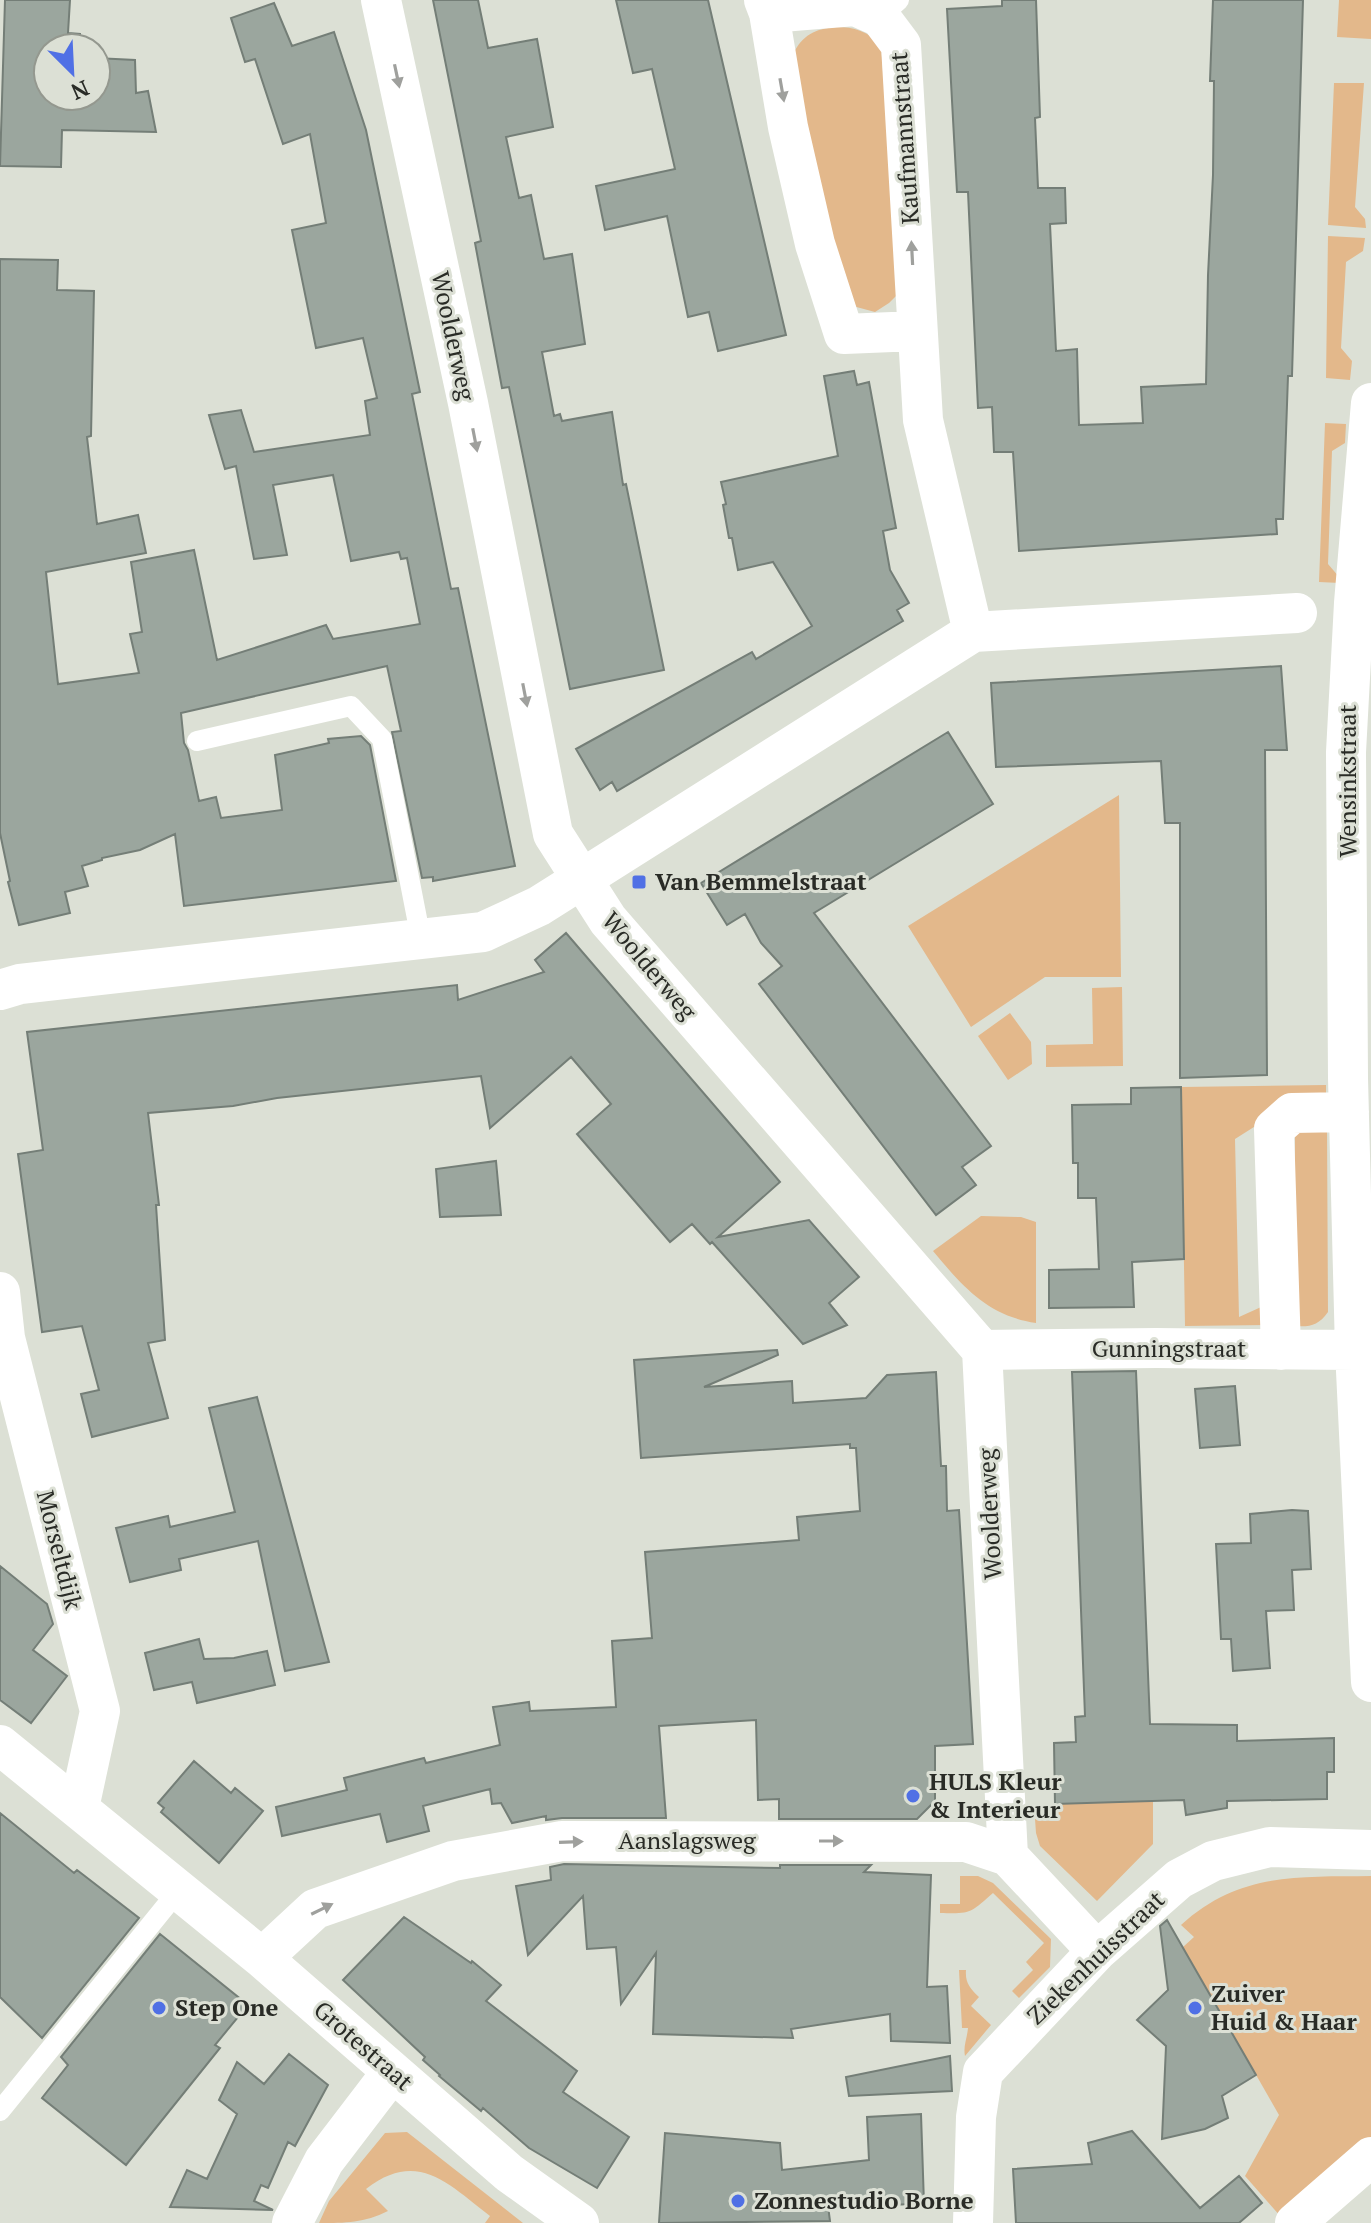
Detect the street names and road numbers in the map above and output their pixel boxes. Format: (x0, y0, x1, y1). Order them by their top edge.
street label: Kaufmannstraat (882, 51, 926, 225)
street label: Woolderweg (425, 268, 483, 404)
street label: Wensinkstraat (1331, 704, 1363, 858)
street label: Woolderweg (595, 905, 704, 1026)
street label: Gunningstraat (1092, 1332, 1246, 1364)
street label: Woolderweg (970, 1447, 1008, 1580)
street label: Morseltdijk (30, 1487, 90, 1613)
street label: Aanslagsweg (618, 1824, 756, 1856)
street label: Ziekenhuisstraat (1020, 1883, 1171, 2031)
street label: Grotestraat (307, 1993, 420, 2097)

